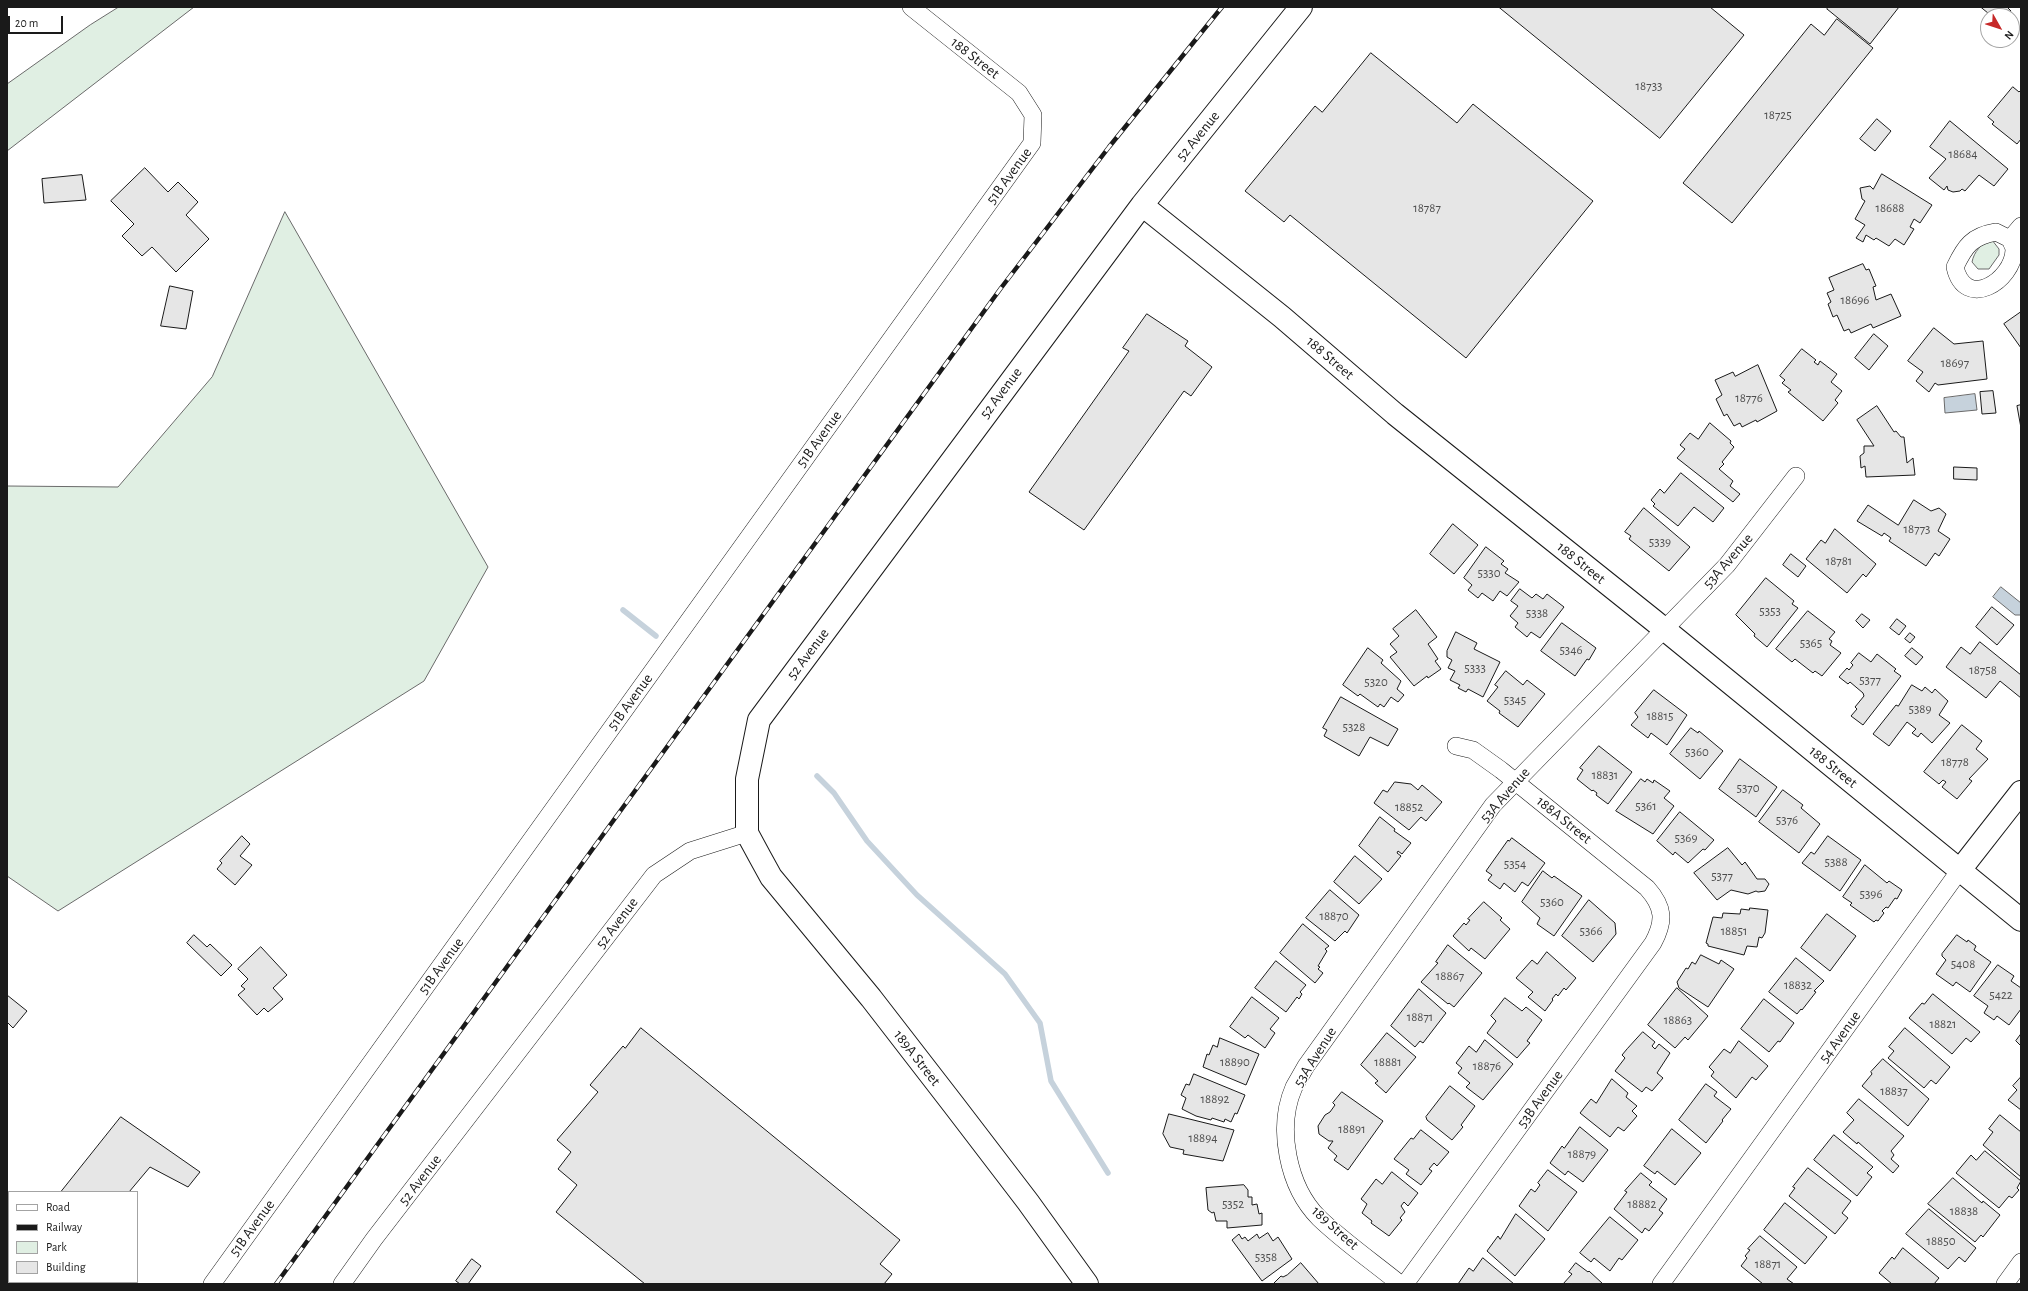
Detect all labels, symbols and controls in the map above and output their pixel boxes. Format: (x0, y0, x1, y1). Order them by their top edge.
scale bar (10, 8, 65, 34)
north arrow (1980, 8, 2020, 48)
text: 20 m (15, 17, 38, 29)
text: N (2002, 29, 2016, 42)
street label: 188 Street (947, 33, 1003, 83)
house number: 18733 (1636, 78, 1662, 94)
street label: 52 Avenue (1172, 107, 1224, 165)
house number: 18725 (1764, 107, 1792, 123)
street label: 51B Avenue (982, 144, 1036, 208)
house number: 18684 (1948, 146, 1978, 162)
house number: 18787 (1413, 200, 1441, 216)
house number: 18688 (1875, 200, 1905, 216)
house number: 18696 (1841, 292, 1869, 308)
street label: 188 Street (1303, 332, 1357, 384)
house number: 18697 (1941, 355, 1969, 371)
street label: 52 Avenue (976, 364, 1026, 422)
house number: 18776 (1735, 390, 1763, 406)
street label: 51B Avenue (792, 407, 846, 471)
house number: 18773 (1904, 521, 1930, 537)
street label: 53A Avenue (1699, 530, 1757, 592)
house number: 5339 (1649, 534, 1671, 550)
street label: 188 Street (1553, 538, 1609, 588)
house number: 18781 (1826, 553, 1852, 569)
house number: 5330 (1477, 565, 1501, 581)
house number: 5353 (1759, 603, 1781, 619)
house number: 5338 (1526, 605, 1548, 621)
street label: 52 Avenue (783, 625, 833, 683)
house number: 5365 (1800, 635, 1822, 651)
house number: 5346 (1559, 642, 1583, 658)
house number: 5333 (1464, 660, 1486, 676)
house number: 18758 (1969, 662, 1997, 678)
street label: 51B Avenue (603, 670, 657, 734)
house number: 5377 (1859, 672, 1881, 688)
house number: 5320 (1364, 674, 1388, 690)
house number: 5345 (1504, 692, 1526, 708)
house number: 5389 (1908, 701, 1932, 717)
house number: 18815 (1647, 708, 1673, 724)
house number: 5328 (1343, 719, 1365, 735)
street label: 188 Street (1805, 742, 1861, 792)
house number: 5360 (1685, 744, 1709, 760)
house number: 18778 (1941, 754, 1969, 770)
street label: 53A Avenue (1476, 764, 1534, 826)
house number: 18831 (1592, 767, 1618, 783)
house number: 5370 (1736, 780, 1760, 796)
street label: 188A Street (1533, 792, 1595, 848)
house number: 5361 (1635, 798, 1657, 814)
house number: 18852 (1395, 799, 1423, 815)
house number: 5376 (1776, 812, 1798, 828)
house number: 5369 (1674, 830, 1698, 846)
house number: 5388 (1824, 854, 1848, 870)
house number: 5354 (1504, 856, 1526, 872)
house number: 5377 (1711, 868, 1733, 884)
house number: 5396 (1859, 886, 1883, 902)
street label: 52 Avenue (592, 894, 642, 952)
house number: 5360 (1540, 894, 1564, 910)
house number: 18870 (1319, 908, 1349, 924)
house number: 5366 (1579, 923, 1603, 939)
house number: 18851 (1721, 923, 1747, 939)
street label: 51B Avenue (414, 934, 468, 998)
house number: 5408 (1951, 956, 1975, 972)
house number: 18867 (1436, 968, 1464, 984)
house number: 18832 (1784, 977, 1812, 993)
house number: 5422 (1989, 987, 2013, 1003)
street label: 54 Avenue (1815, 1008, 1865, 1066)
house number: 18871 (1407, 1009, 1433, 1025)
house number: 18863 (1664, 1012, 1692, 1028)
house number: 18821 (1929, 1016, 1957, 1032)
street label: 53A Avenue (1290, 1024, 1340, 1090)
street label: 189A Street (890, 1027, 944, 1089)
house number: 18890 (1220, 1054, 1250, 1070)
house number: 18881 (1374, 1054, 1402, 1070)
house number: 18876 (1473, 1058, 1501, 1074)
street label: 53B Avenue (1513, 1067, 1567, 1131)
house number: 18837 (1880, 1083, 1908, 1099)
house number: 18892 (1201, 1091, 1229, 1107)
house number: 18891 (1338, 1121, 1366, 1137)
house number: 18894 (1188, 1130, 1218, 1146)
house number: 18879 (1568, 1146, 1596, 1162)
street label: 52 Avenue (395, 1151, 445, 1209)
legend (8, 1191, 138, 1283)
street label: 51B Avenue (225, 1196, 279, 1260)
house number: 5352 (1222, 1196, 1244, 1212)
house number: 18882 (1628, 1196, 1656, 1212)
text: Road (46, 1201, 70, 1213)
street label: 189 Street (1308, 1202, 1362, 1254)
house number: 18838 (1950, 1203, 1978, 1219)
text: Railway (46, 1221, 82, 1233)
house number: 18850 (1926, 1233, 1956, 1249)
text: Park (46, 1241, 67, 1253)
house number: 5358 (1255, 1249, 1277, 1265)
house number: 18871 (1755, 1256, 1781, 1272)
text: Building (46, 1261, 86, 1273)

